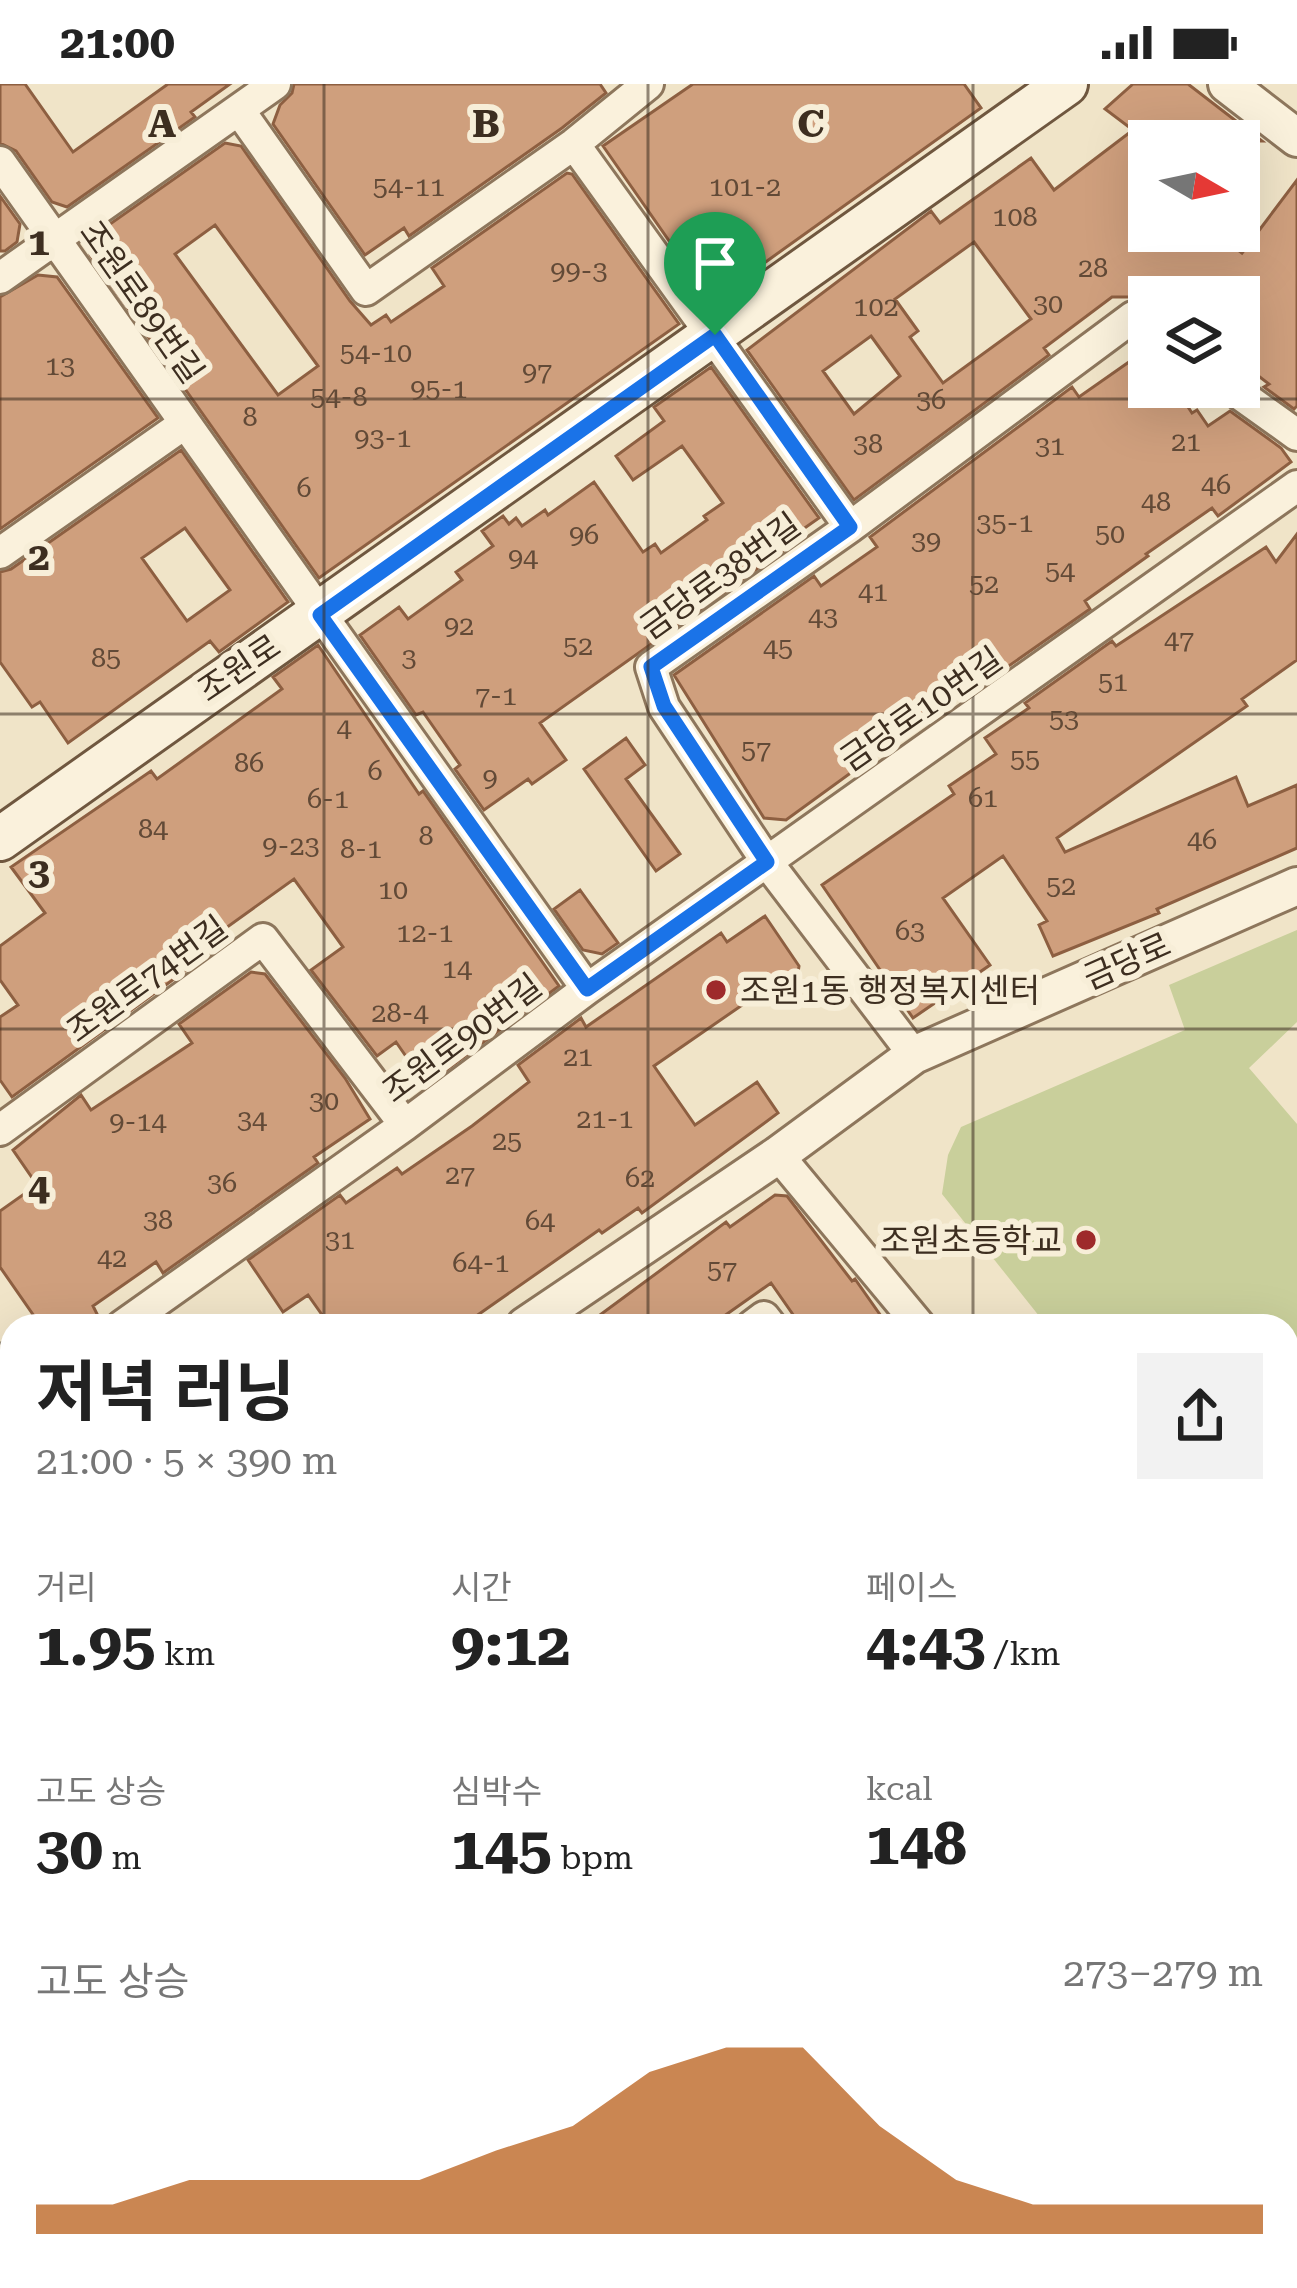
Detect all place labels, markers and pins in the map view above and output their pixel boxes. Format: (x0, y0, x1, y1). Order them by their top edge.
pin (664, 212, 766, 335)
place label: 조원1동 행정복지센터 (740, 971, 1040, 1010)
marker: 조원1동 행정복지센터 (703, 977, 729, 1003)
place label: 조원초등학교 (880, 1221, 1062, 1260)
marker: 조원초등학교 (1073, 1227, 1099, 1253)

